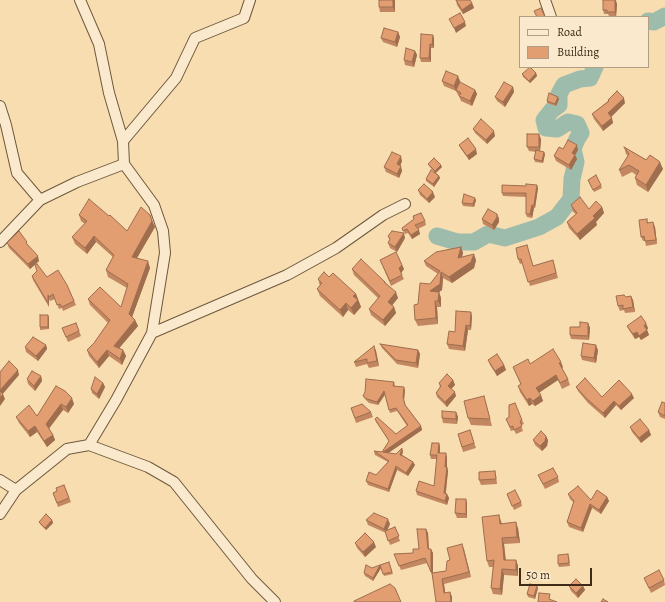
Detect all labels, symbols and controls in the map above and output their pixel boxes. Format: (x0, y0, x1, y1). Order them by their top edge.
legend (519, 16, 649, 68)
text: Road (557, 24, 582, 40)
text: Building (557, 44, 599, 60)
scale bar (521, 560, 594, 586)
text: 50 m (526, 567, 550, 583)

